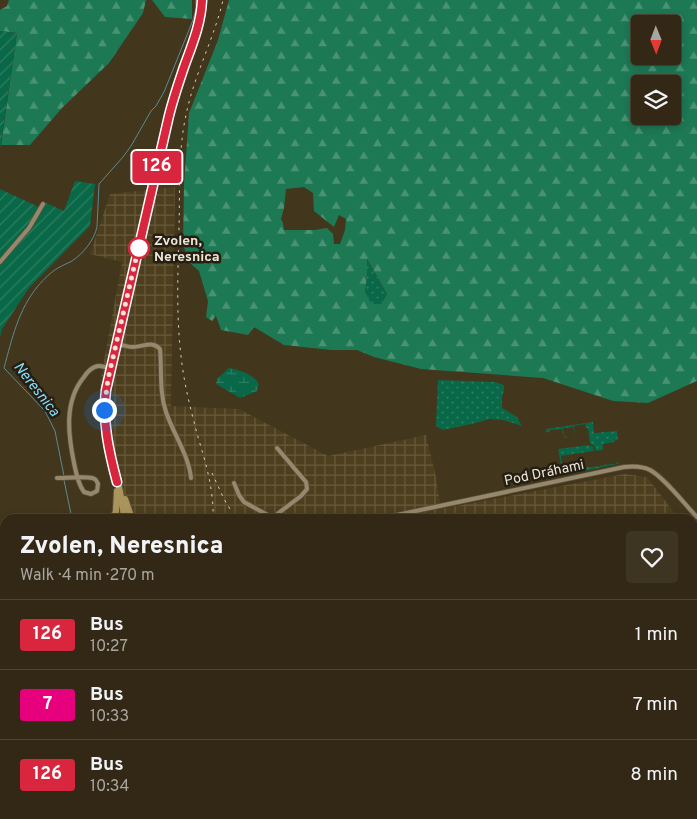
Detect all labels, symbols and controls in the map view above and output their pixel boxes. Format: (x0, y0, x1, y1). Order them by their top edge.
north arrow (631, 15, 681, 65)
map controls (631, 15, 681, 125)
button: layers (631, 75, 681, 125)
line badge: 126 (128, 151, 186, 183)
text: 126 (142, 155, 172, 178)
place label: Zvolen, Neresnica (154, 233, 220, 266)
marker: Zvolen, Neresnica (128, 237, 150, 259)
water label: Neresnica (9, 359, 63, 421)
your location (92, 398, 117, 423)
street label: Pod Dráhami (503, 457, 586, 490)
button: heart (626, 531, 678, 583)
text: Zvolen, Neresnica (20, 532, 223, 562)
text: Walk · 4 min · 270 m (20, 566, 155, 586)
text: Bus (90, 613, 124, 637)
text: 126 (33, 623, 62, 646)
text: 1 min (635, 623, 678, 647)
text: 10:27 (90, 637, 128, 657)
text: Bus (90, 683, 124, 707)
text: 7 (43, 693, 52, 716)
text: 7 min (633, 693, 678, 717)
text: 10:33 (90, 707, 129, 727)
text: Bus (90, 753, 124, 777)
text: 126 (33, 763, 62, 786)
text: 8 min (630, 763, 678, 787)
text: 10:34 (90, 777, 129, 797)

